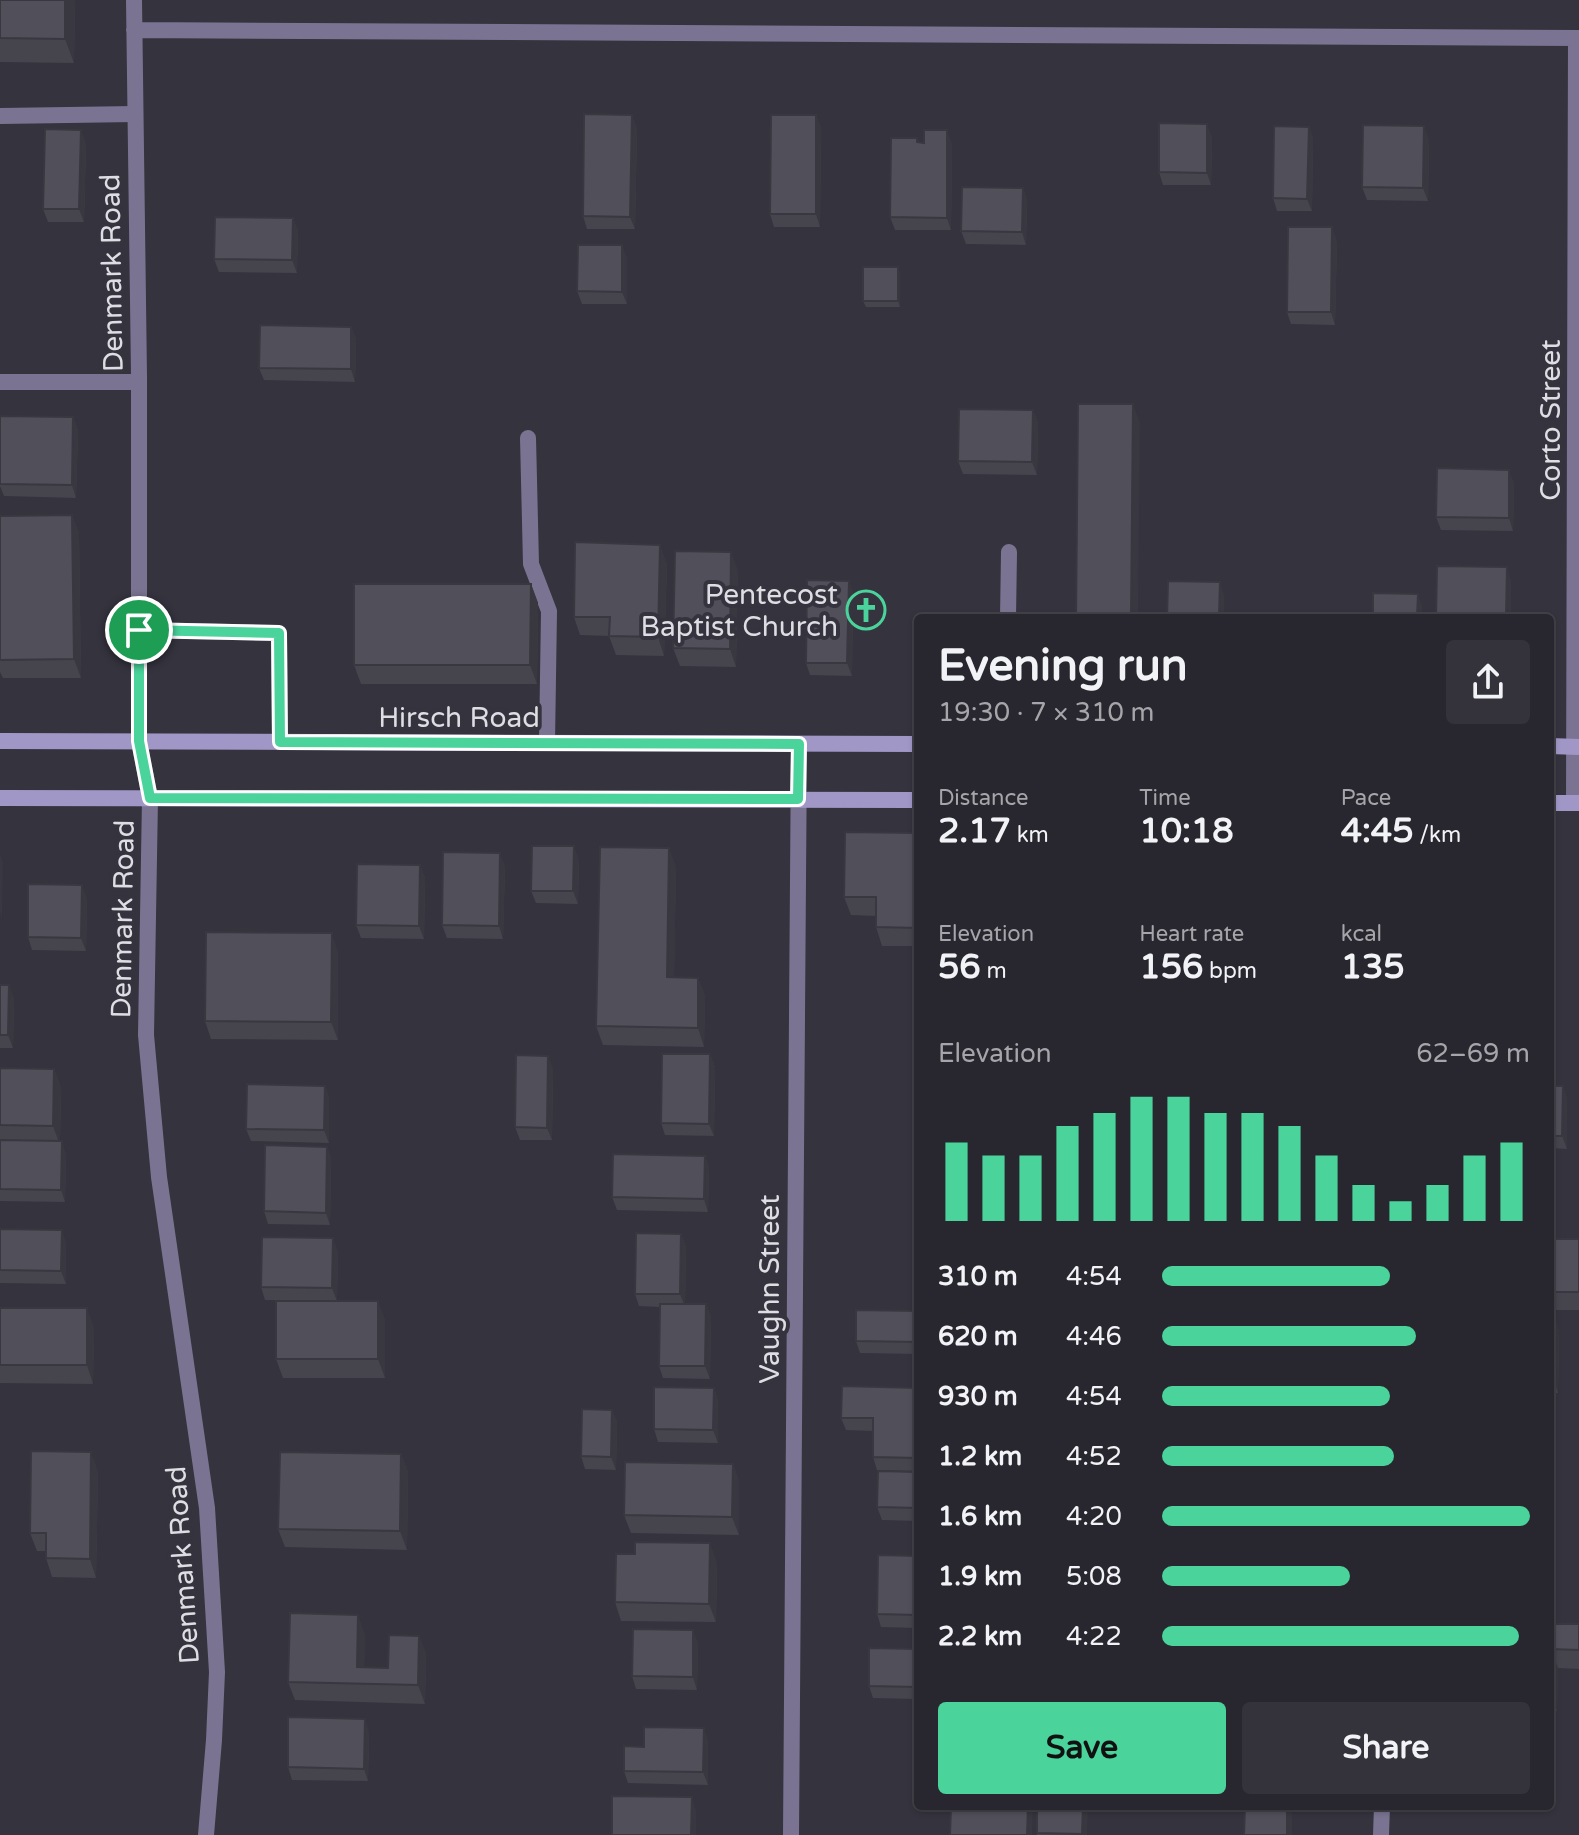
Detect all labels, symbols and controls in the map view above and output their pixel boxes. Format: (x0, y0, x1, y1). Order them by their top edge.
street label: Denmark Road (93, 173, 131, 372)
street label: Corto Street (1534, 339, 1568, 501)
place label: Pentecost Baptist Church (641, 578, 838, 644)
church icon: Pentecost Baptist Church (845, 589, 887, 631)
pin (105, 596, 173, 664)
icon: arrive (117, 608, 161, 652)
text: Evening run (938, 640, 1187, 693)
button: share (1446, 640, 1530, 724)
text: 19:30 · 7 × 310 m (938, 697, 1154, 728)
street label: Hirsch Road (378, 701, 540, 735)
text: Distance (938, 785, 1029, 811)
text: Time (1139, 785, 1191, 811)
text: Pace (1341, 785, 1391, 811)
text: 2.17 (938, 811, 1011, 852)
text: 10:18 (1139, 811, 1234, 852)
text: 4:45 (1341, 811, 1414, 852)
street label: Denmark Road (104, 820, 142, 1019)
text: km (1011, 822, 1049, 848)
text: /km (1414, 822, 1461, 848)
text: Elevation (938, 921, 1034, 947)
text: Heart rate (1139, 921, 1244, 947)
text: kcal (1341, 921, 1382, 947)
text: 56 (938, 947, 981, 988)
text: 156 (1139, 947, 1203, 988)
text: 135 (1341, 947, 1405, 988)
text: m (981, 958, 1007, 984)
text: bpm (1203, 958, 1257, 984)
text: Elevation (938, 1038, 1052, 1069)
text: 62–69 m (1416, 1038, 1530, 1069)
street label: Vaughn Street (753, 1194, 787, 1384)
text: 310 m (938, 1261, 1018, 1292)
text: 4:54 (1066, 1261, 1122, 1292)
text: 620 m (938, 1321, 1018, 1352)
text: 4:46 (1066, 1321, 1122, 1352)
text: 930 m (938, 1381, 1018, 1412)
text: 4:54 (1066, 1381, 1122, 1412)
text: 1.2 km (938, 1441, 1022, 1472)
text: 4:52 (1066, 1441, 1122, 1472)
street label: Denmark Road (159, 1465, 207, 1665)
text: 1.6 km (938, 1501, 1022, 1532)
text: 4:20 (1066, 1501, 1122, 1532)
text: 1.9 km (938, 1561, 1022, 1592)
text: 5:08 (1066, 1561, 1122, 1592)
text: 2.2 km (938, 1621, 1022, 1652)
text: 4:22 (1066, 1621, 1122, 1652)
button: Save (938, 1702, 1226, 1794)
button: Share (1242, 1702, 1530, 1794)

